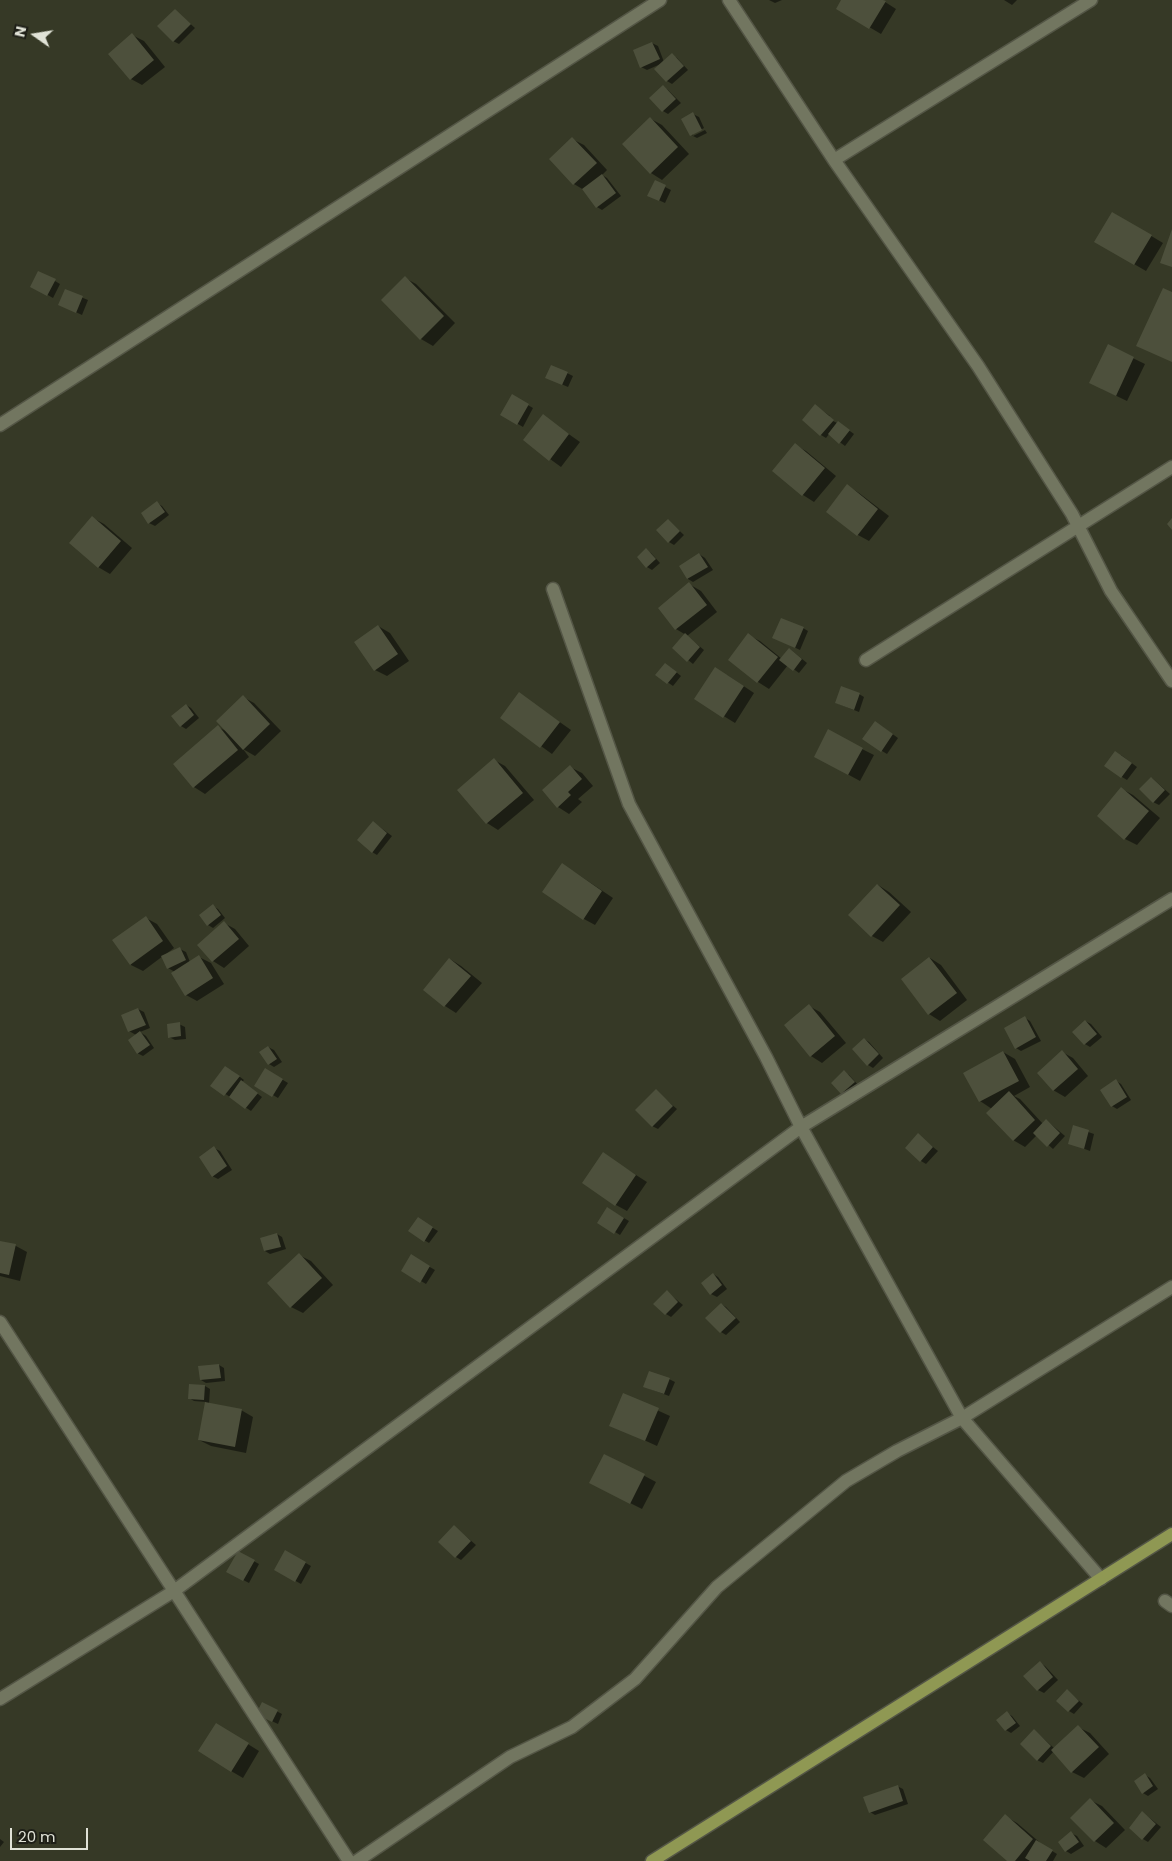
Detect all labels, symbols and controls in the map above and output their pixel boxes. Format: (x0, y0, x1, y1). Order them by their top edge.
north arrow (10, 10, 60, 60)
text: N (9, 24, 31, 39)
scale bar (12, 1818, 90, 1850)
text: 20 m (18, 1826, 56, 1847)

